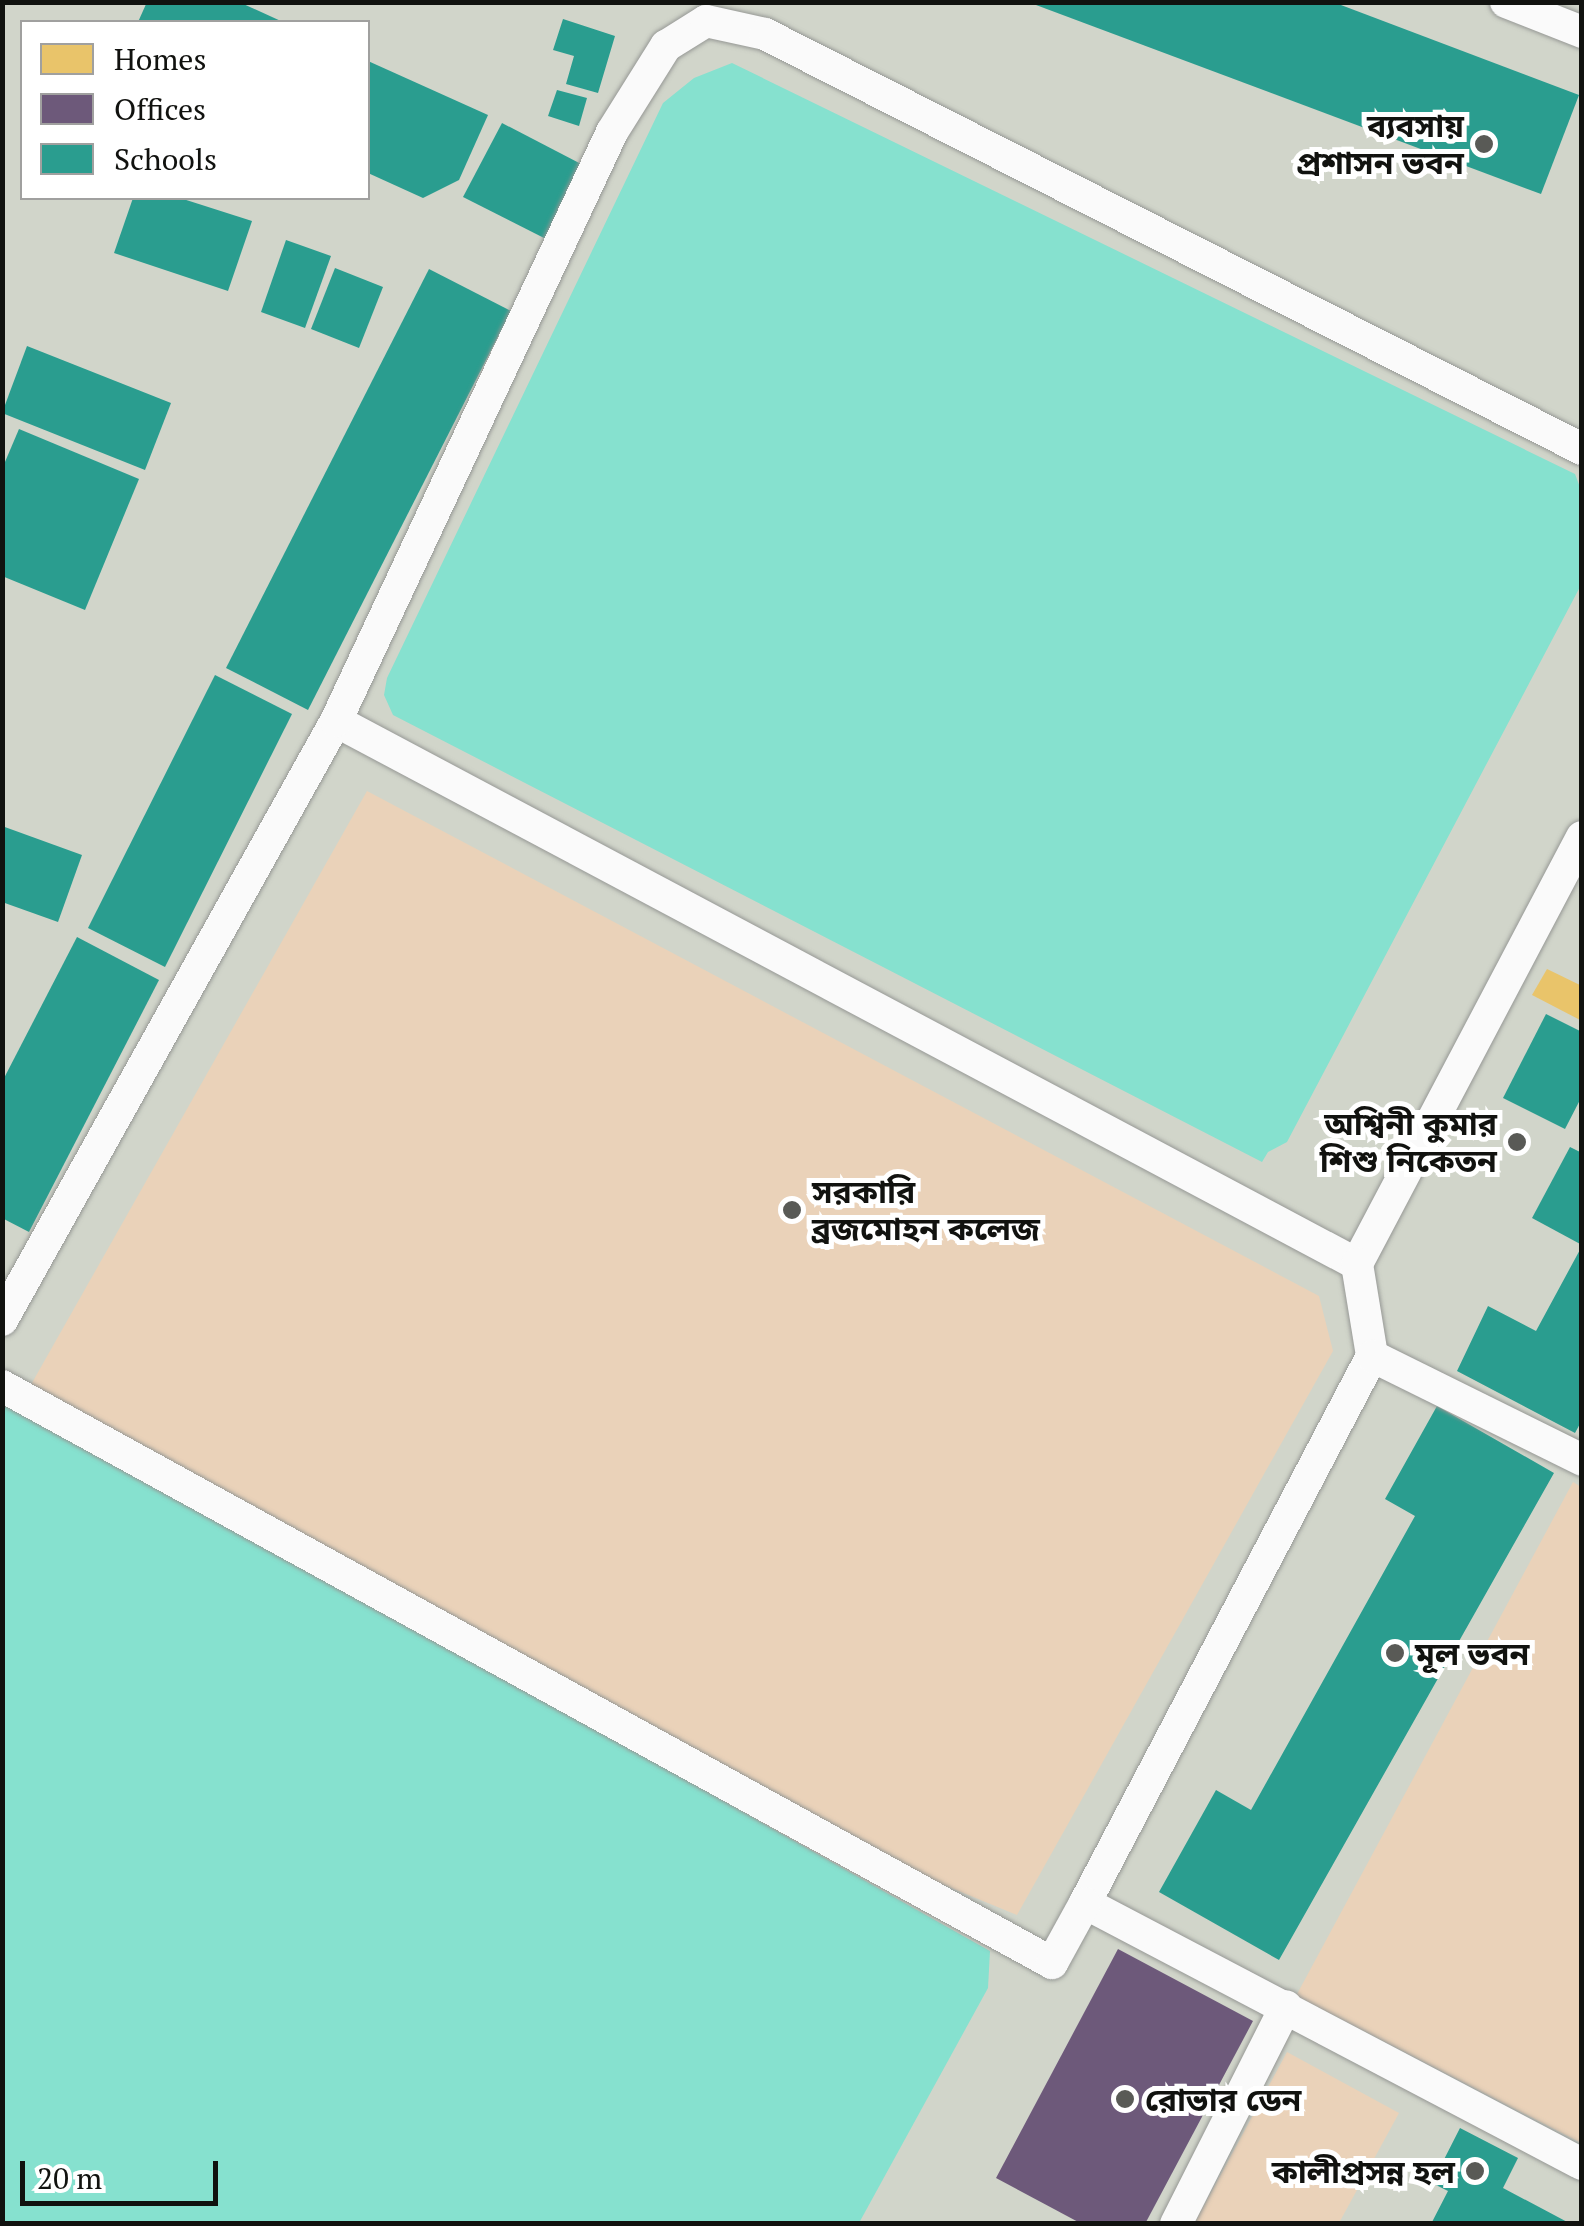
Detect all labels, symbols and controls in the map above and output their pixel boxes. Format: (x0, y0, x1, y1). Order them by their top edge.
legend (20, 20, 370, 200)
text: Homes (114, 39, 206, 79)
text: Offices (114, 89, 206, 129)
place label: ব্যবসায় প্রশাসন ভবন (1296, 107, 1464, 182)
marker: ব্যবসায় প্রশাসন ভবন (1473, 133, 1495, 155)
text: Schools (114, 139, 217, 179)
place label: অশ্বিনী কুমার শিশু নিকেতন (1320, 1105, 1497, 1180)
marker: অশ্বিনী কুমার শিশু নিকেতন (1506, 1131, 1528, 1153)
place label: সরকারি ব্রজমোহন কলেজ (812, 1173, 1040, 1248)
marker: সরকারি ব্রজমোহন কলেজ (781, 1199, 803, 1221)
place label: মূল ভবন (1415, 1634, 1530, 1672)
marker: মূল ভবন (1384, 1642, 1406, 1664)
place label: রোভার ডেন (1145, 2080, 1301, 2118)
marker: রোভার ডেন (1114, 2088, 1136, 2110)
scale bar (25, 2141, 222, 2203)
place label: কালীপ্রসন্ন হল (1272, 2152, 1455, 2190)
text: 20 m (37, 2158, 102, 2198)
marker: কালীপ্রসন্ন হল (1464, 2160, 1486, 2182)

